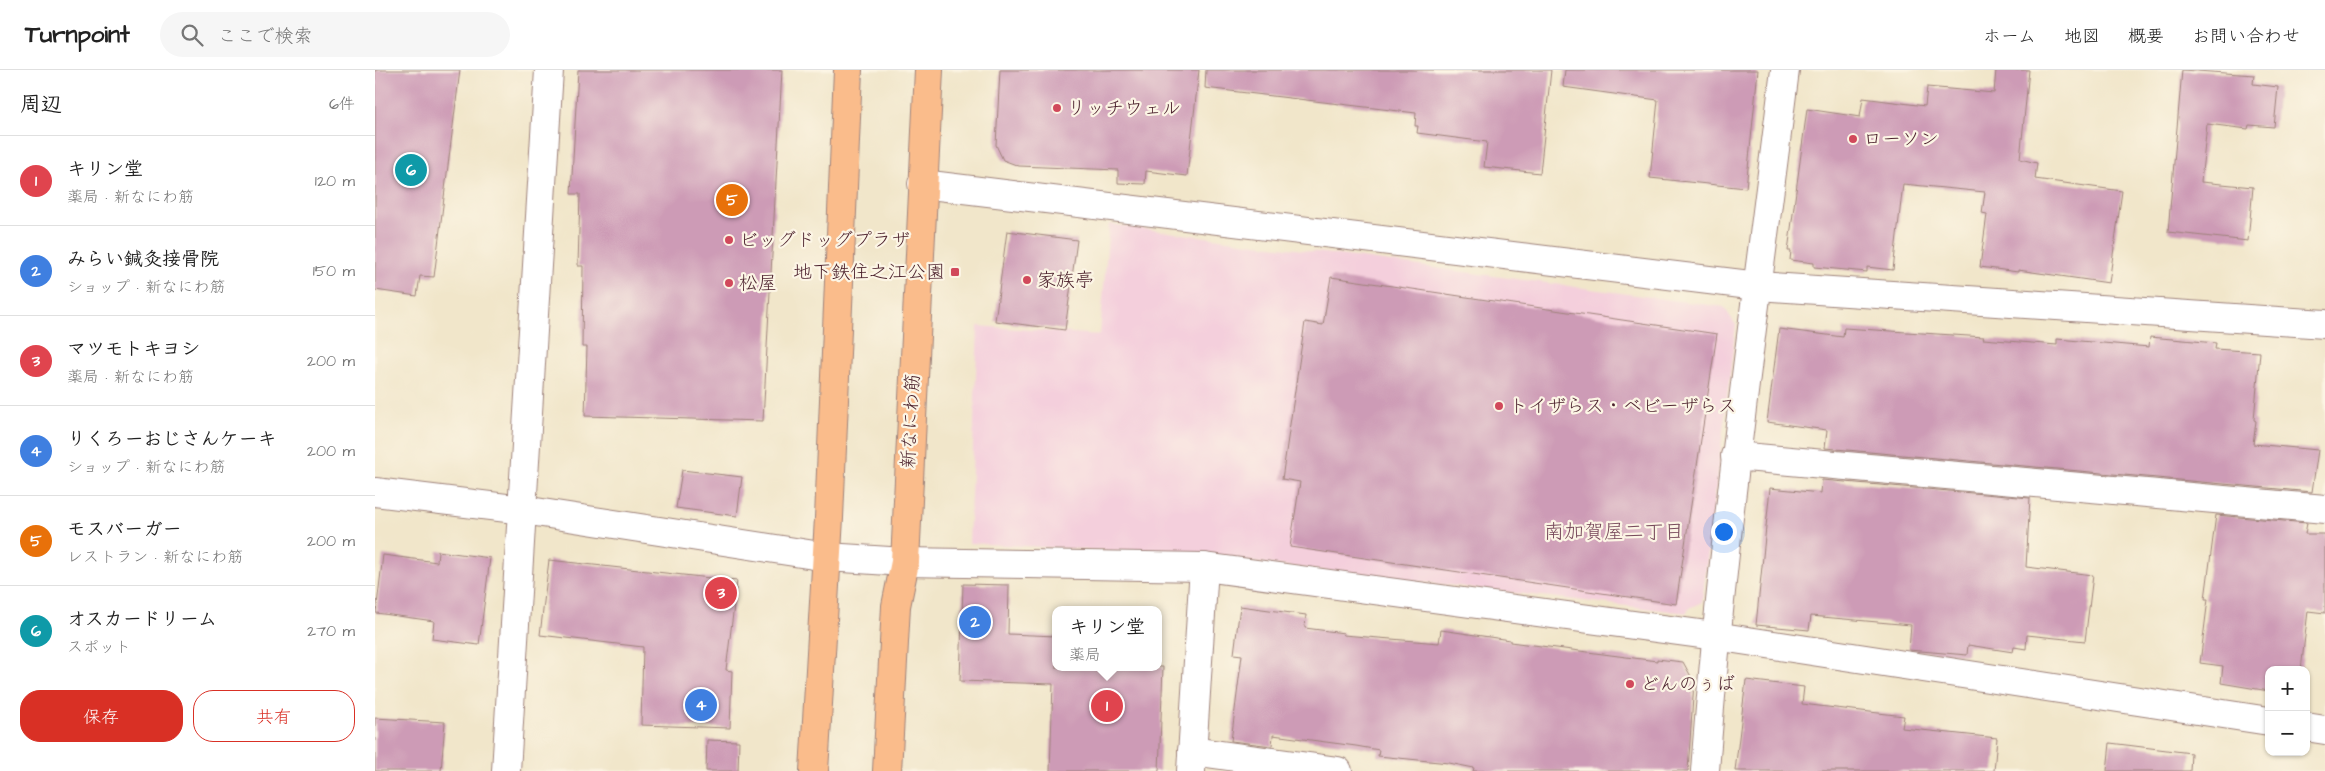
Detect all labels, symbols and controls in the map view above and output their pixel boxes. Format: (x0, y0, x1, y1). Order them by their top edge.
search box (160, 12, 510, 57)
text: Turnpoint (25, 18, 130, 52)
icon: search (178, 21, 206, 49)
text: ここで検索 (218, 23, 313, 50)
text: ホーム (1983, 24, 2036, 49)
text: 地図 (2064, 24, 2100, 49)
text: 概要 (2128, 24, 2164, 49)
text: お問い合わせ (2192, 24, 2300, 49)
text: 周辺 (20, 90, 62, 119)
text: 6件 (329, 93, 355, 115)
place label: リッチウェル (1067, 95, 1181, 122)
marker: リッチウェル (1051, 102, 1063, 114)
place label: ローソン (1863, 126, 1939, 153)
marker: ローソン (1847, 133, 1859, 145)
pin: 6 (395, 151, 427, 189)
text: キリン堂 (67, 156, 143, 183)
text: 1 (35, 170, 37, 192)
text: 120 m (315, 170, 355, 192)
pin: 5 (716, 181, 748, 219)
text: 薬局 · 新なにわ筋 (67, 186, 194, 208)
place label: ビッグドッグプラザ (739, 227, 910, 254)
marker: ビッグドッグプラザ (723, 234, 735, 246)
text: みらい鍼灸接骨院 (67, 246, 219, 273)
place label: 地下鉄住之江公園 (793, 259, 945, 286)
text: 2 (31, 260, 41, 282)
text: 150 m (313, 260, 355, 282)
marker: 地下鉄住之江公園 (949, 266, 961, 278)
place label: 家族亭 (1037, 267, 1094, 294)
place label: 松屋 (739, 270, 777, 297)
marker: 家族亭 (1021, 274, 1033, 286)
text: ショップ · 新なにわ筋 (67, 276, 225, 298)
marker: 松屋 (723, 277, 735, 289)
text: マツモトキヨシ (67, 336, 200, 363)
text: 3 (32, 350, 40, 372)
text: 200 m (307, 350, 355, 372)
text: 薬局 · 新なにわ筋 (67, 366, 194, 388)
street label: 新なにわ筋 (895, 373, 927, 469)
place label: トイザらス・ベビーザらス (1509, 393, 1737, 420)
marker: トイザらス・ベビーザらス (1493, 400, 1505, 412)
text: りくろーおじさんケーキ (67, 426, 276, 453)
text: 4 (31, 440, 41, 462)
text: 200 m (307, 440, 355, 462)
text: ショップ · 新なにわ筋 (67, 456, 225, 478)
text: モスバーガー (67, 516, 181, 543)
district label: 南加賀屋二丁目 (1544, 518, 1684, 546)
your location (1711, 519, 1737, 545)
text: 5 (30, 530, 42, 552)
text: 200 m (307, 530, 355, 552)
text: レストラン · 新なにわ筋 (67, 546, 243, 568)
pin: 3 (705, 574, 737, 612)
pin: 2 (959, 603, 991, 641)
text: オスカードリーム (67, 606, 217, 633)
popup (1052, 606, 1162, 671)
text: キリン堂 (1069, 614, 1145, 641)
text: 6 (31, 620, 41, 642)
text: 270 m (307, 620, 355, 642)
text: スポット (67, 636, 131, 658)
text: 薬局 (1069, 644, 1101, 666)
map controls (2265, 666, 2310, 756)
button: + (2265, 666, 2310, 711)
place label: どんのぅば (1640, 671, 1735, 698)
marker: どんのぅば (1624, 678, 1636, 690)
pin: 4 (685, 686, 717, 724)
pin: 1 (1091, 687, 1123, 725)
button: 保存 (20, 690, 183, 742)
button: 共有 (193, 690, 355, 742)
button: − (2265, 711, 2310, 756)

